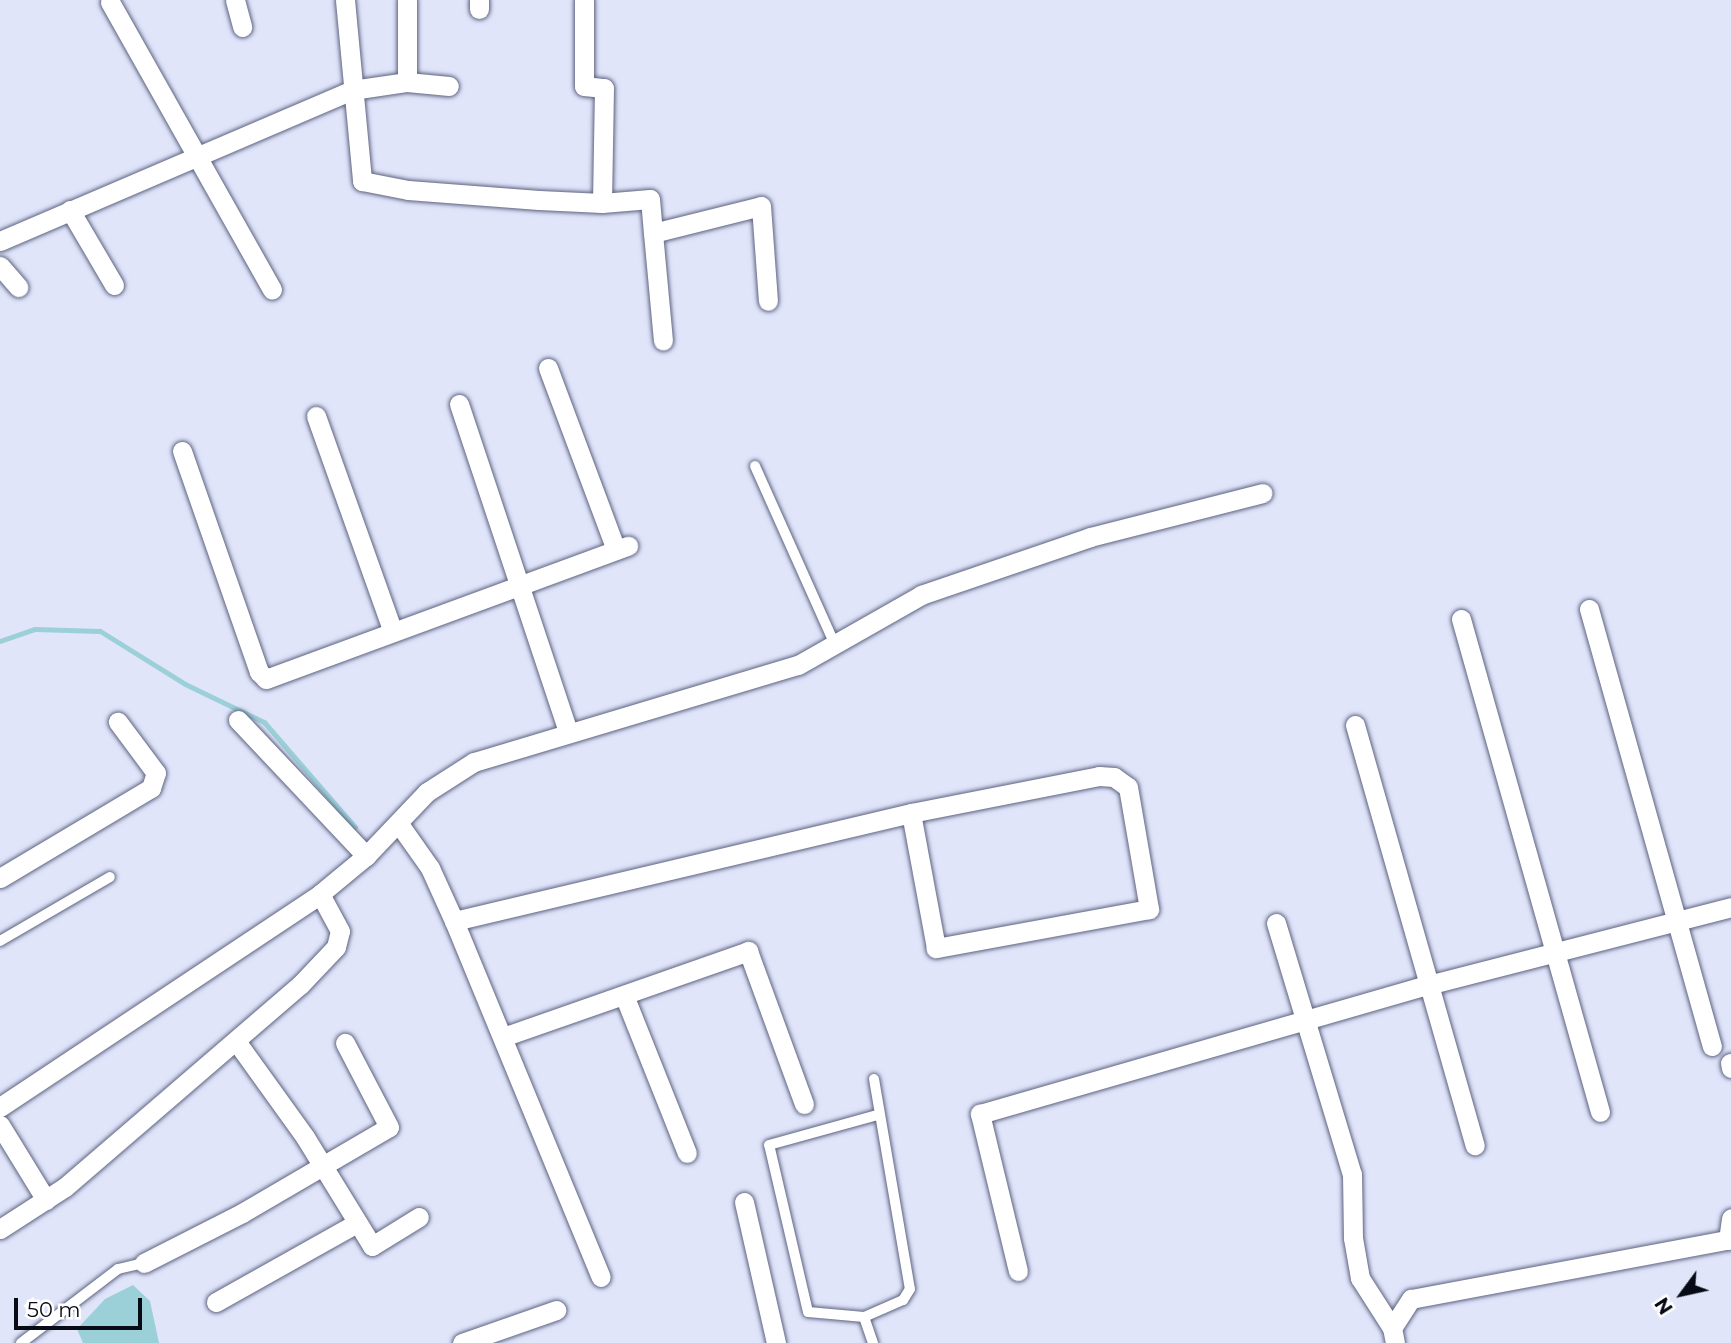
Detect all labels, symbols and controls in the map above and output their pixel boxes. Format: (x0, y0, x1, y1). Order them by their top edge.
north arrow (1647, 1259, 1717, 1329)
scale bar (18, 1284, 145, 1328)
text: N (1650, 1293, 1678, 1318)
text: 50 m (27, 1297, 81, 1322)

